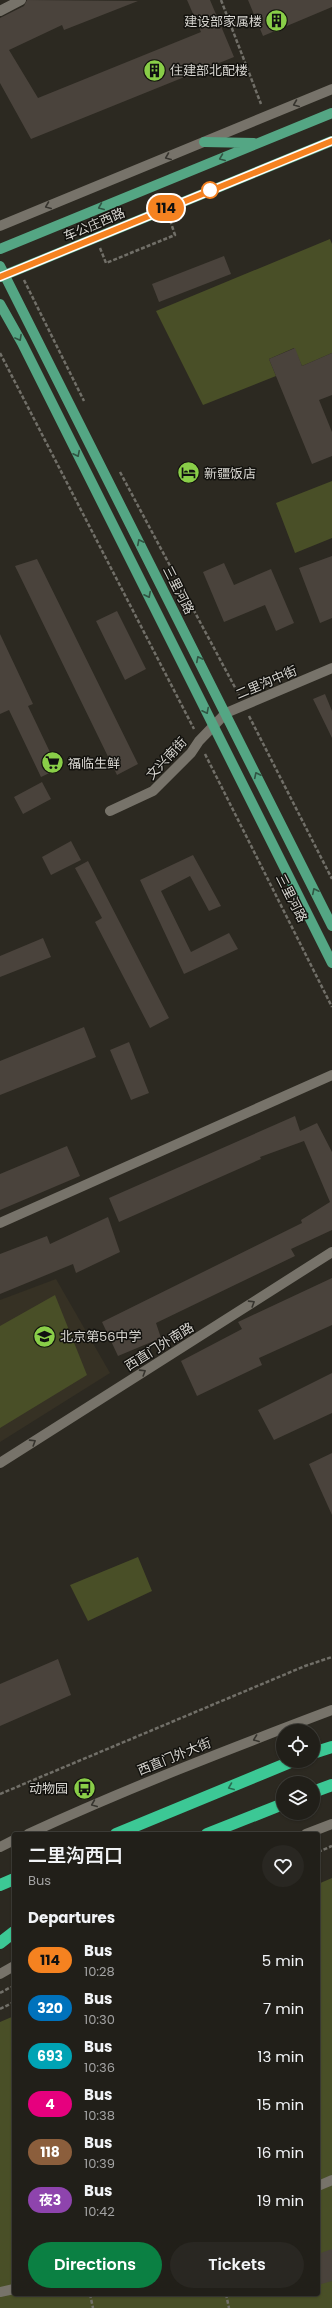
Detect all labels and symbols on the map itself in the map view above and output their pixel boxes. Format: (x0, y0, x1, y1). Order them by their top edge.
building icon: 建设部家属楼 (264, 8, 290, 34)
place label: 建设部家属楼 (184, 12, 262, 31)
building icon: 住建部北配楼 (141, 57, 167, 83)
place label: 住建部北配楼 (170, 61, 248, 80)
one-way arrow (292, 100, 299, 108)
one-way arrow (165, 152, 172, 160)
one-way arrow (218, 153, 225, 161)
unlabelled marker (201, 181, 219, 199)
line badge: 114 (143, 195, 189, 221)
one-way arrow (44, 202, 51, 210)
one-way arrow (98, 202, 105, 210)
street label: 车公庄西路 (61, 203, 128, 246)
one-way arrow (14, 334, 21, 341)
one-way arrow (72, 450, 80, 457)
hotel icon: 新疆饭店 (176, 460, 202, 486)
place label: 新疆饭店 (204, 464, 256, 483)
one-way arrow (137, 539, 145, 547)
street label: 三里河路 (158, 563, 199, 618)
one-way arrow (143, 591, 150, 599)
one-way arrow (196, 655, 204, 663)
street label: 二里沟中街 (233, 661, 300, 704)
one-way arrow (201, 707, 209, 715)
street label: 文兴南街 (142, 733, 191, 784)
supermarket icon: 福临生鲜 (39, 750, 65, 776)
place label: 福临生鲜 (68, 754, 120, 773)
one-way arrow (254, 771, 262, 779)
street label: 三里河路 (271, 871, 312, 926)
one-way arrow (312, 888, 320, 896)
one-way arrow (248, 1300, 255, 1307)
street label: 西直门外南路 (121, 1318, 197, 1375)
school or university icon: 北京第56中学 (31, 1323, 57, 1349)
place label: 北京第56中学 (60, 1327, 141, 1346)
one-way arrow (138, 1370, 145, 1377)
one-way arrow (29, 1439, 36, 1447)
street label: 西直门外大街 (134, 1733, 214, 1780)
one-way arrow (253, 1734, 260, 1742)
bus stop icon: 动物园 (71, 1775, 97, 1801)
place label: 动物园 (29, 1779, 68, 1798)
one-way arrow (227, 1782, 234, 1790)
one-way arrow (91, 1799, 99, 1807)

